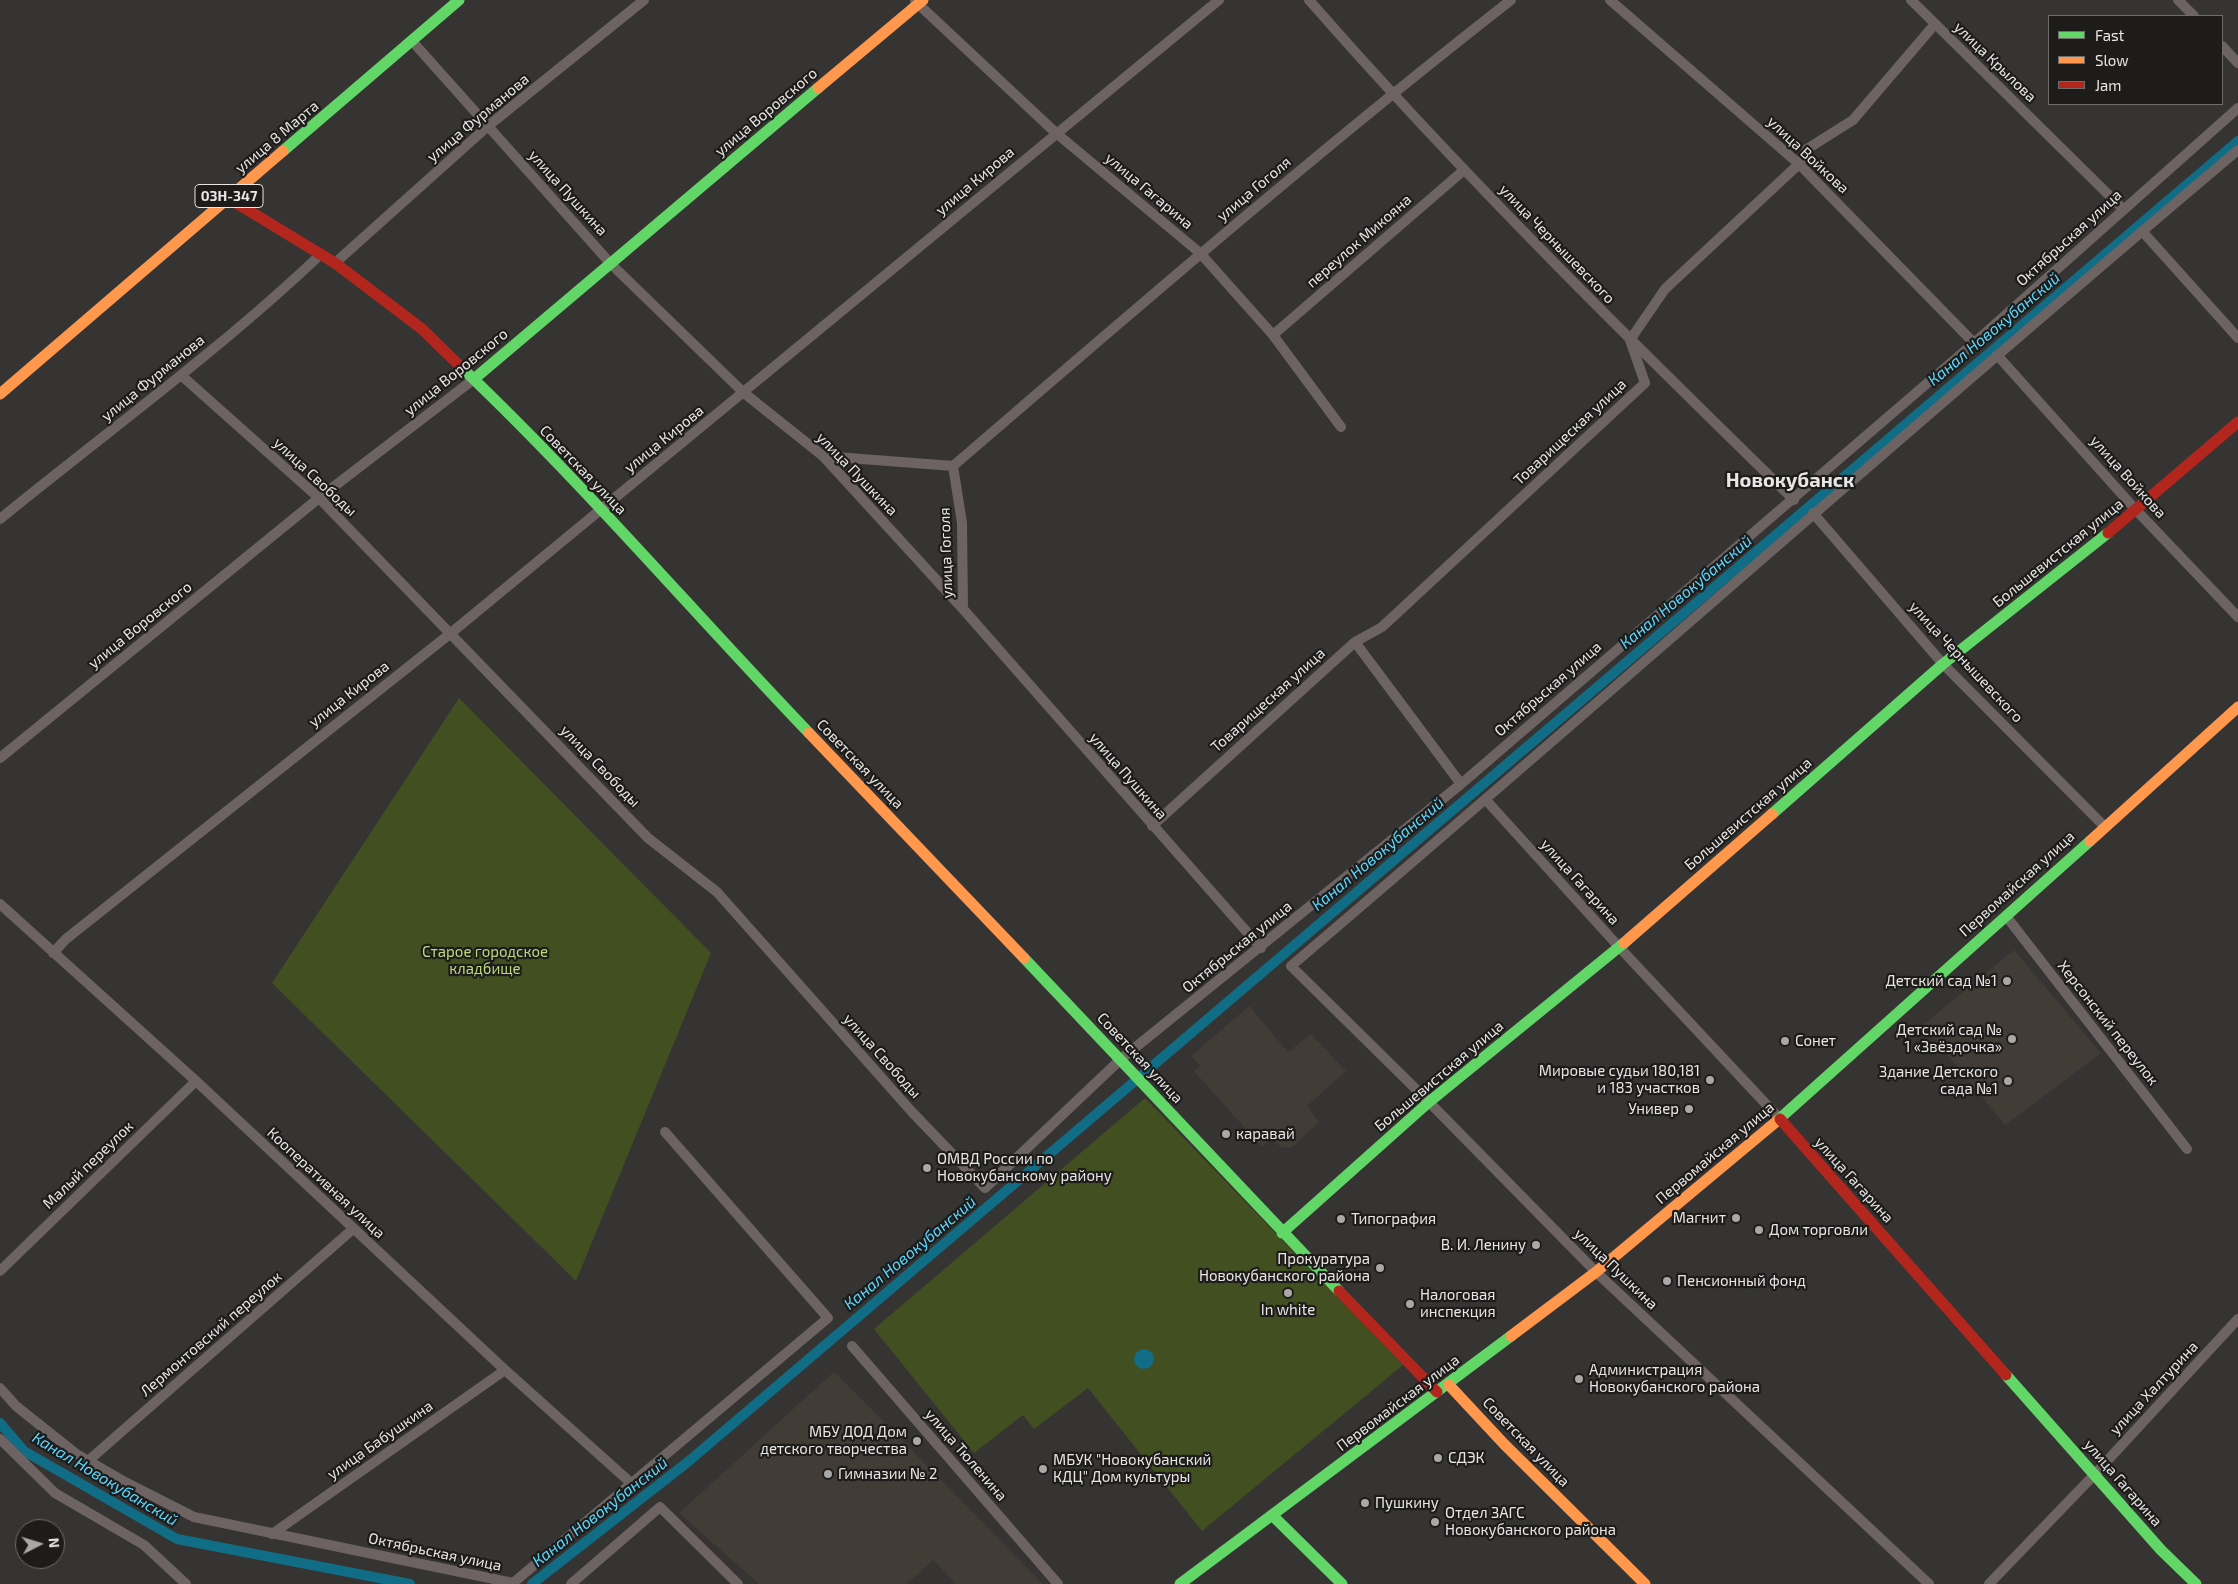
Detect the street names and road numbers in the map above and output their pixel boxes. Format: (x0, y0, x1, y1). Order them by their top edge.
street label: улица Крылова (1950, 18, 2040, 106)
street label: улица Воровского (711, 64, 821, 160)
street label: улица Фурманова (423, 70, 533, 166)
street label: улица 8 Марта (232, 97, 322, 177)
street label: улица Войкова (1763, 113, 1853, 197)
street label: улица Кирова (932, 143, 1018, 219)
street label: улица Пушкина (525, 146, 611, 240)
street label: улица Гагарина (1101, 149, 1197, 233)
street label: улица Гоголя (1213, 153, 1295, 225)
street label: улица Чернышевского (1495, 181, 1619, 307)
road number: 03Н-347 (195, 185, 263, 208)
street label: Октябрьская улица (2013, 186, 2125, 290)
street label: переулок Микояна (1303, 191, 1415, 291)
street label: улица Воровского (401, 325, 511, 419)
street label: улица Фурманова (98, 331, 208, 425)
street label: Товарищеская улица (1510, 375, 1630, 489)
street label: улица Кирова (621, 402, 707, 476)
street label: Советская улица (536, 422, 630, 518)
street label: улица Пушкина (813, 428, 901, 520)
street label: улица Войкова (2086, 432, 2170, 522)
street label: улица Свободы (270, 434, 360, 520)
street label: Большевистская улица (1989, 495, 2127, 611)
street label: улица Гоголя (935, 507, 957, 599)
street label: улица Воровского (85, 578, 195, 672)
street label: улица Чернышевского (1905, 598, 2027, 726)
street label: Октябрьская улица (1491, 638, 1605, 740)
street label: Товарищеская улица (1207, 644, 1329, 756)
street label: улица Кирова (305, 657, 393, 731)
street label: Советская улица (813, 716, 907, 812)
street label: улица Свободы (556, 721, 644, 811)
street label: улица Пушкина (1085, 729, 1171, 823)
street label: Большевистская улица (1681, 754, 1815, 874)
street label: Первомайская улица (1956, 827, 2078, 941)
street label: улица Гагарина (1537, 835, 1623, 929)
street label: Октябрьская улица (1179, 897, 1295, 997)
street label: Херсонский переулок (2054, 957, 2162, 1089)
street label: Советская улица (1093, 1009, 1187, 1107)
street label: улица Свободы (839, 1010, 925, 1102)
street label: Большевистская улица (1371, 1017, 1507, 1135)
street label: Первомайская улица (1652, 1098, 1778, 1208)
street label: Малый переулок (39, 1117, 137, 1213)
street label: Кооперативная улица (263, 1124, 389, 1242)
street label: улица Гагарина (1811, 1133, 1897, 1227)
street label: улица Пушкина (1570, 1225, 1662, 1313)
street label: Лермонтовский переулок (137, 1268, 285, 1400)
street label: улица Халтурина (2106, 1338, 2202, 1438)
street label: Первомайская улица (1333, 1351, 1463, 1455)
street label: Советская улица (1479, 1394, 1573, 1490)
street label: улица Бабушкина (324, 1397, 436, 1483)
street label: улица Тюленина (921, 1405, 1011, 1505)
street label: улица Гагарина (2080, 1436, 2166, 1530)
street label: Октябрьская улица (367, 1529, 503, 1575)

